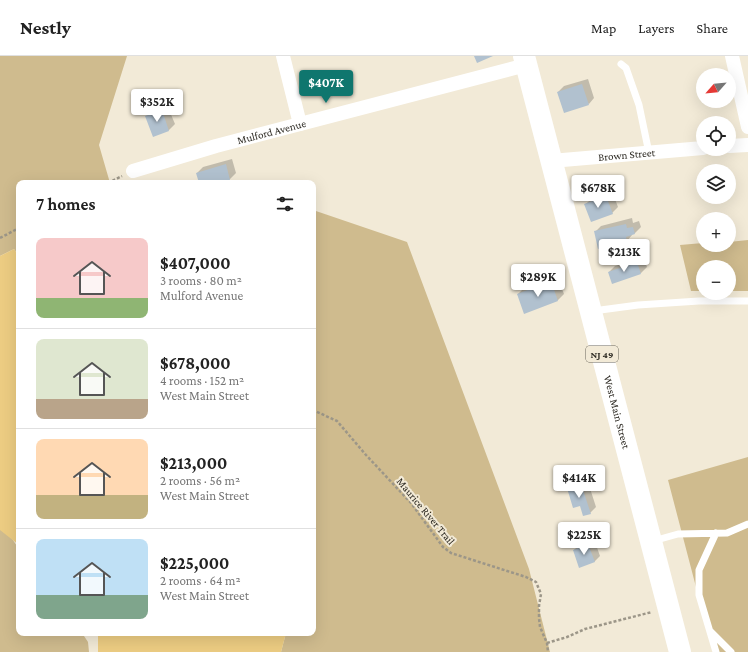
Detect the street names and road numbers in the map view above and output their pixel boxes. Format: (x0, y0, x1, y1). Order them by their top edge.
street label: Mulford Avenue (236, 117, 307, 146)
street label: Brown Street (598, 146, 656, 163)
road number: NJ 49 (586, 346, 618, 362)
street label: West Main Street (602, 374, 633, 450)
street label: Maurice River Trail (395, 475, 458, 547)

